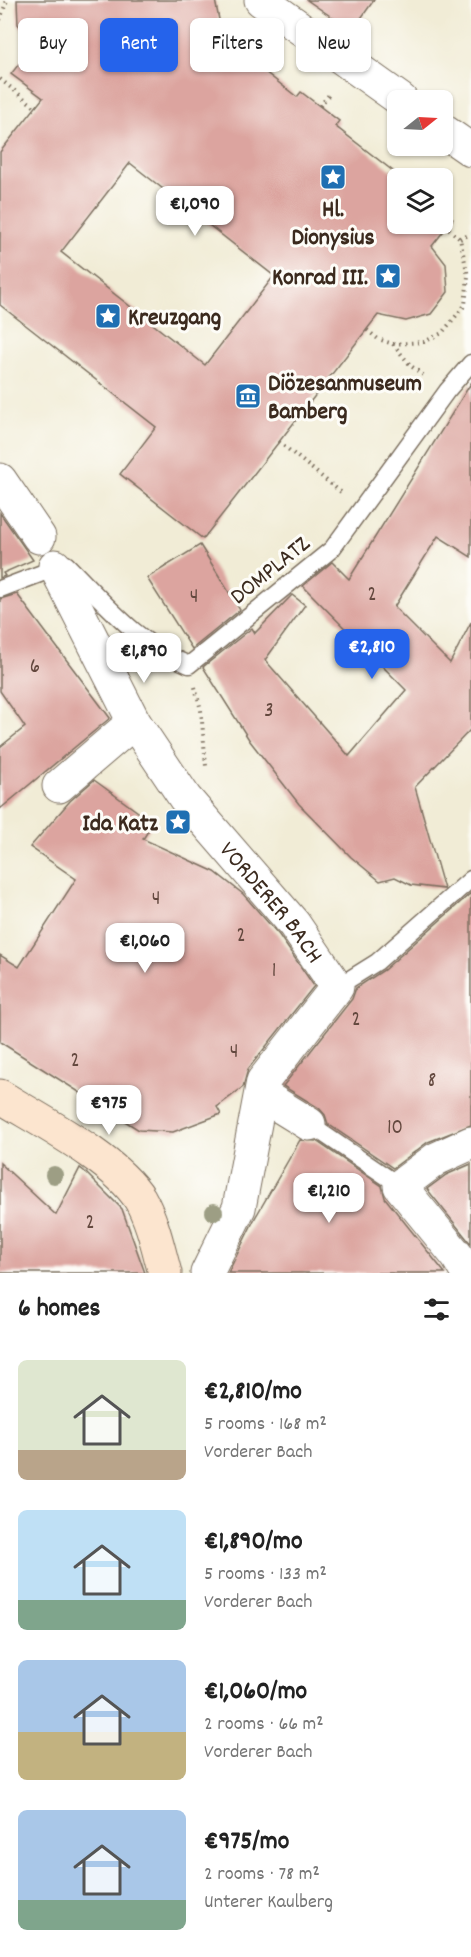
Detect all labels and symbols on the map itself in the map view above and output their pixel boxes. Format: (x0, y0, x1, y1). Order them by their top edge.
north arrow (387, 90, 453, 156)
place icon: Hl. Dionysius (318, 162, 348, 192)
pin: €1,090 (146, 186, 244, 237)
place label: Hl. Dionysius (291, 194, 375, 256)
place icon: Konrad III. (373, 261, 403, 291)
place label: Konrad III. (272, 262, 368, 296)
place icon: Kreuzgang (93, 301, 123, 331)
place label: Kreuzgang (128, 302, 221, 336)
place label: Diözesanmuseum Bamberg (268, 368, 422, 430)
museum icon: Diözesanmuseum Bamberg (233, 381, 263, 411)
street label: DOMPLATZ (224, 528, 319, 614)
house number: 2 (367, 581, 377, 611)
house number: 4 (190, 583, 198, 613)
pin: €2,810 (323, 629, 421, 680)
pin: €1,890 (95, 633, 193, 684)
house number: 6 (30, 653, 40, 683)
house number: 3 (264, 697, 274, 727)
place icon: Ida Katz (163, 807, 193, 837)
place label: Ida Katz (82, 808, 159, 842)
street label: VORDERER BACH (210, 835, 330, 971)
house number: 4 (152, 885, 160, 915)
house number: 2 (236, 922, 246, 952)
pin: €1,060 (96, 923, 194, 974)
house number: 1 (272, 957, 276, 987)
house number: 2 (351, 1006, 361, 1036)
house number: 4 (230, 1038, 238, 1068)
house number: 2 (70, 1047, 80, 1077)
house number: 8 (428, 1067, 436, 1097)
pin: €975 (73, 1085, 145, 1136)
house number: 10 (387, 1114, 403, 1144)
pin: €1,210 (280, 1173, 378, 1224)
house number: 2 (85, 1209, 95, 1239)

